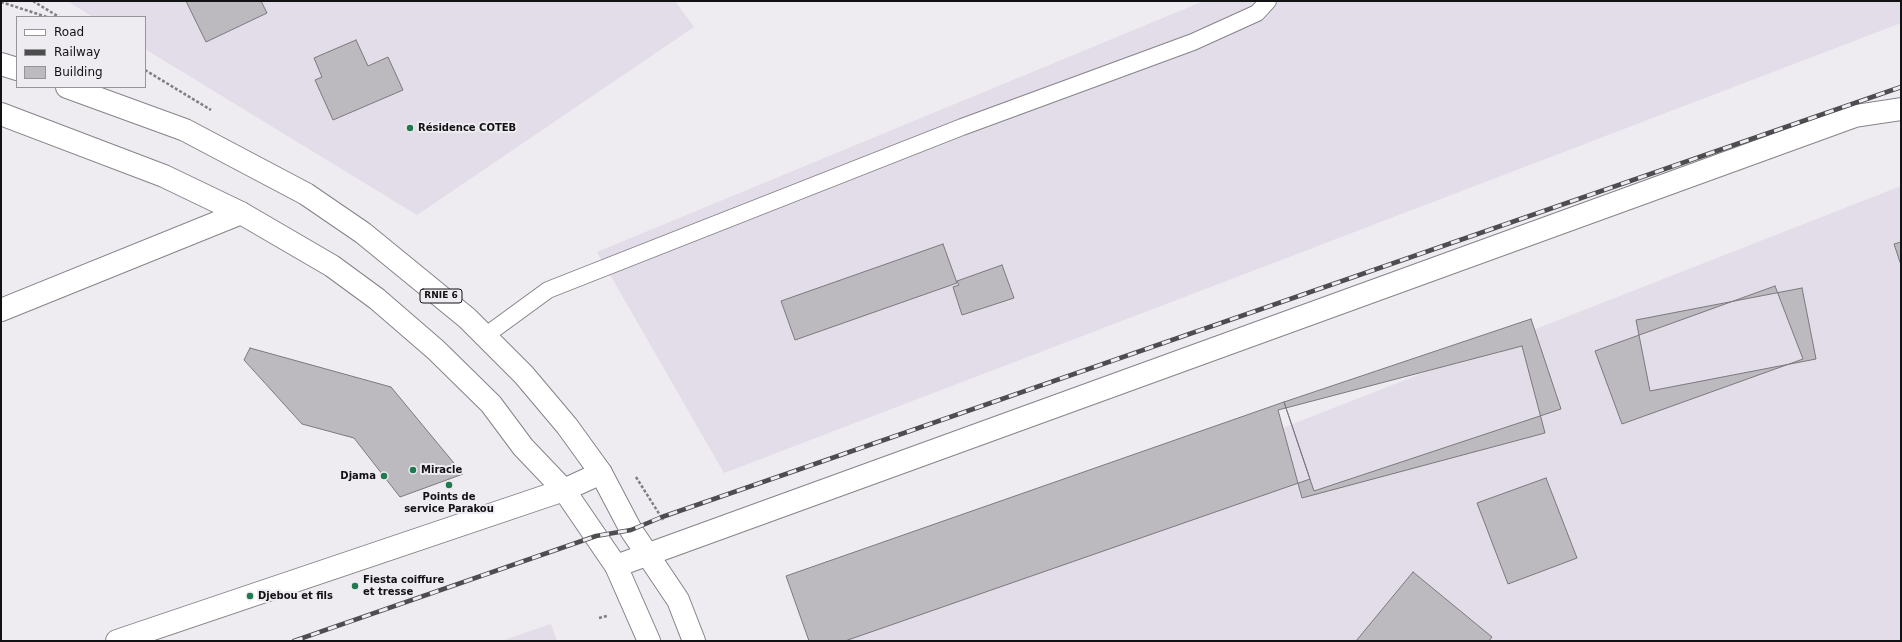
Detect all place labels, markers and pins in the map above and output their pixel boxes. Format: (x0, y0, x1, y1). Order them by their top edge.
place label: Résidence COTEB (418, 122, 516, 134)
marker: Résidence COTEB (405, 123, 415, 133)
place label: Miracle (421, 464, 462, 476)
marker: Miracle (408, 465, 418, 475)
place label: Djama (340, 470, 376, 482)
marker: Djama (379, 471, 389, 481)
marker: Points de service Parakou (444, 480, 454, 490)
place label: Points de service Parakou (404, 491, 494, 514)
place label: Fiesta coiffure et tresse (363, 574, 444, 598)
marker: Fiesta coiffure et tresse (350, 581, 360, 591)
place label: Djebou et fils (258, 590, 333, 602)
marker: Djebou et fils (245, 591, 255, 601)

